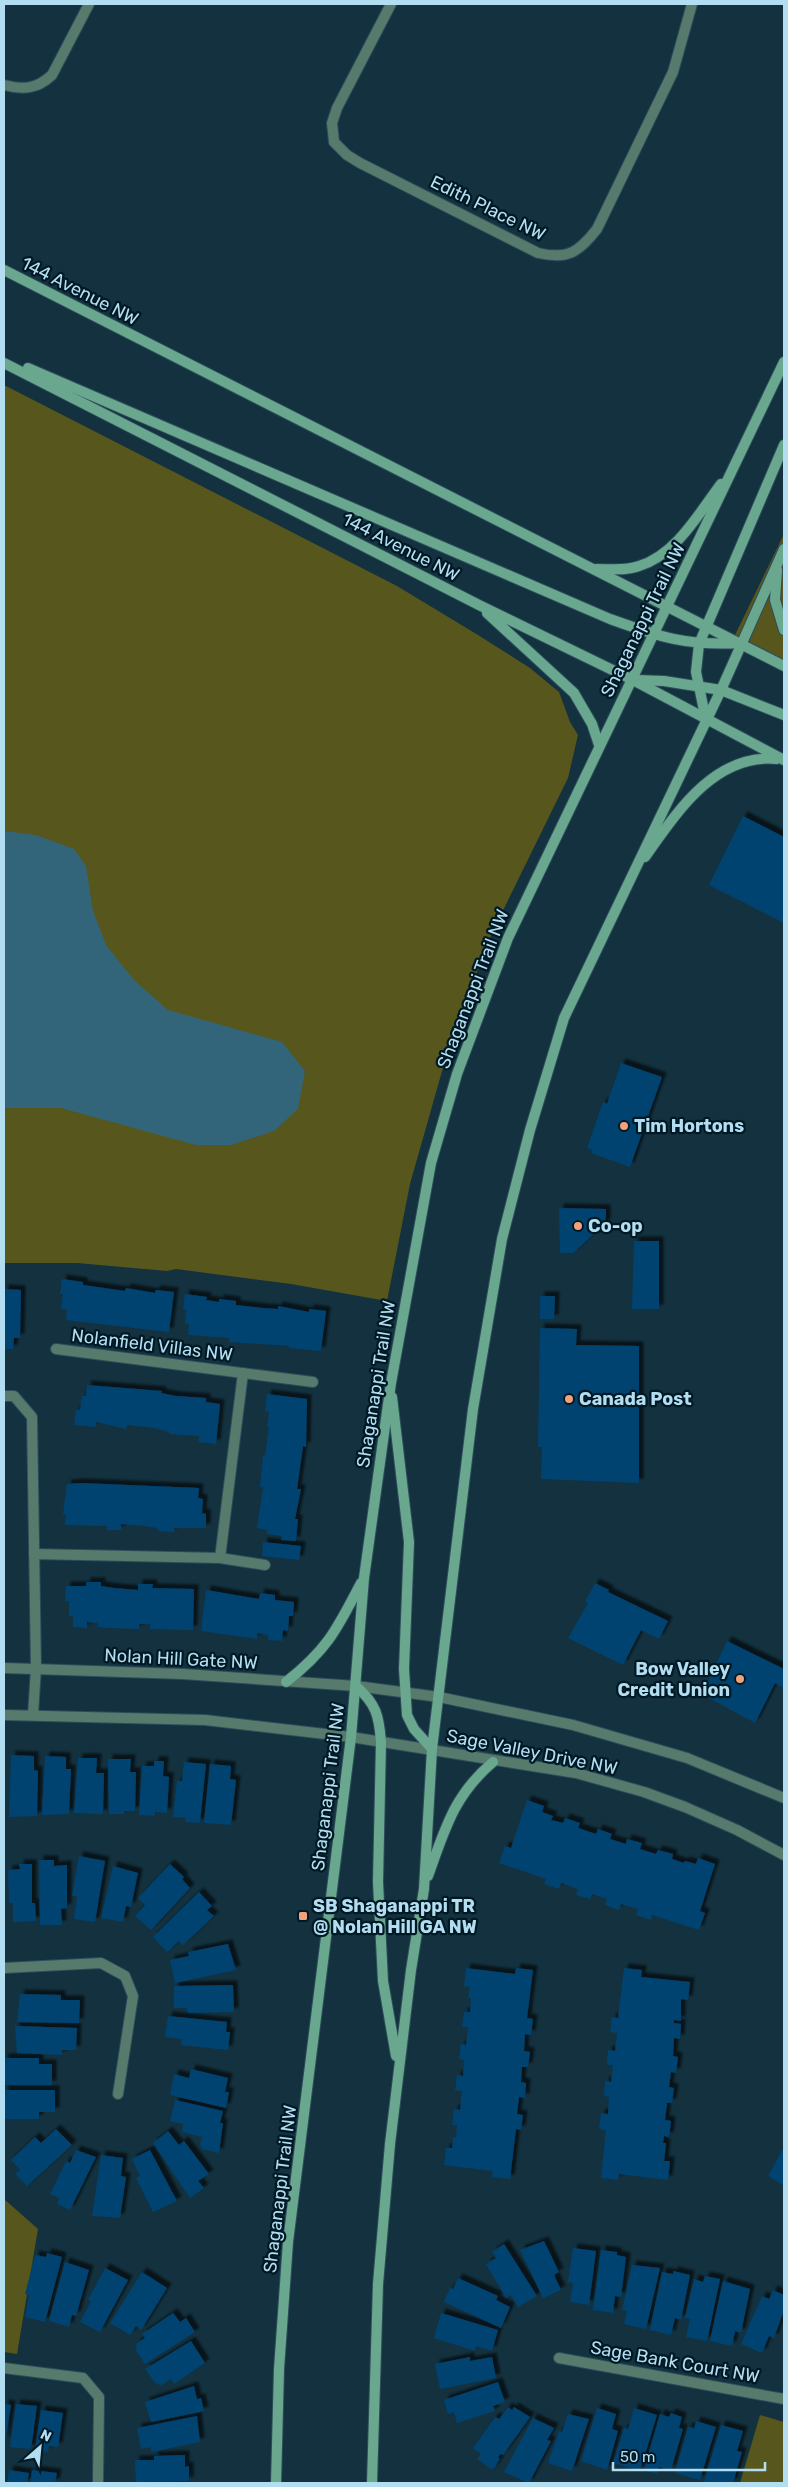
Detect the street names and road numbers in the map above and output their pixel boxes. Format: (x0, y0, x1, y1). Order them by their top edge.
street label: Edith Place NW (427, 171, 549, 245)
street label: 144 Avenue NW (18, 252, 142, 330)
street label: 144 Avenue NW (339, 508, 463, 586)
street label: Shaganappi Trail NW (596, 539, 690, 701)
street label: Shaganappi Trail NW (432, 906, 514, 1072)
street label: Shaganappi Trail NW (352, 1299, 400, 1469)
street label: Nolanfield Villas NW (70, 1324, 234, 1366)
street label: Nolan Hill Gate NW (104, 1644, 258, 1674)
street label: Shaganappi Trail NW (307, 1702, 349, 1872)
street label: Sage Valley Drive NW (445, 1725, 619, 1779)
street label: Shaganappi Trail NW (259, 2104, 301, 2274)
street label: Sage Bank Court NW (589, 2336, 761, 2388)

